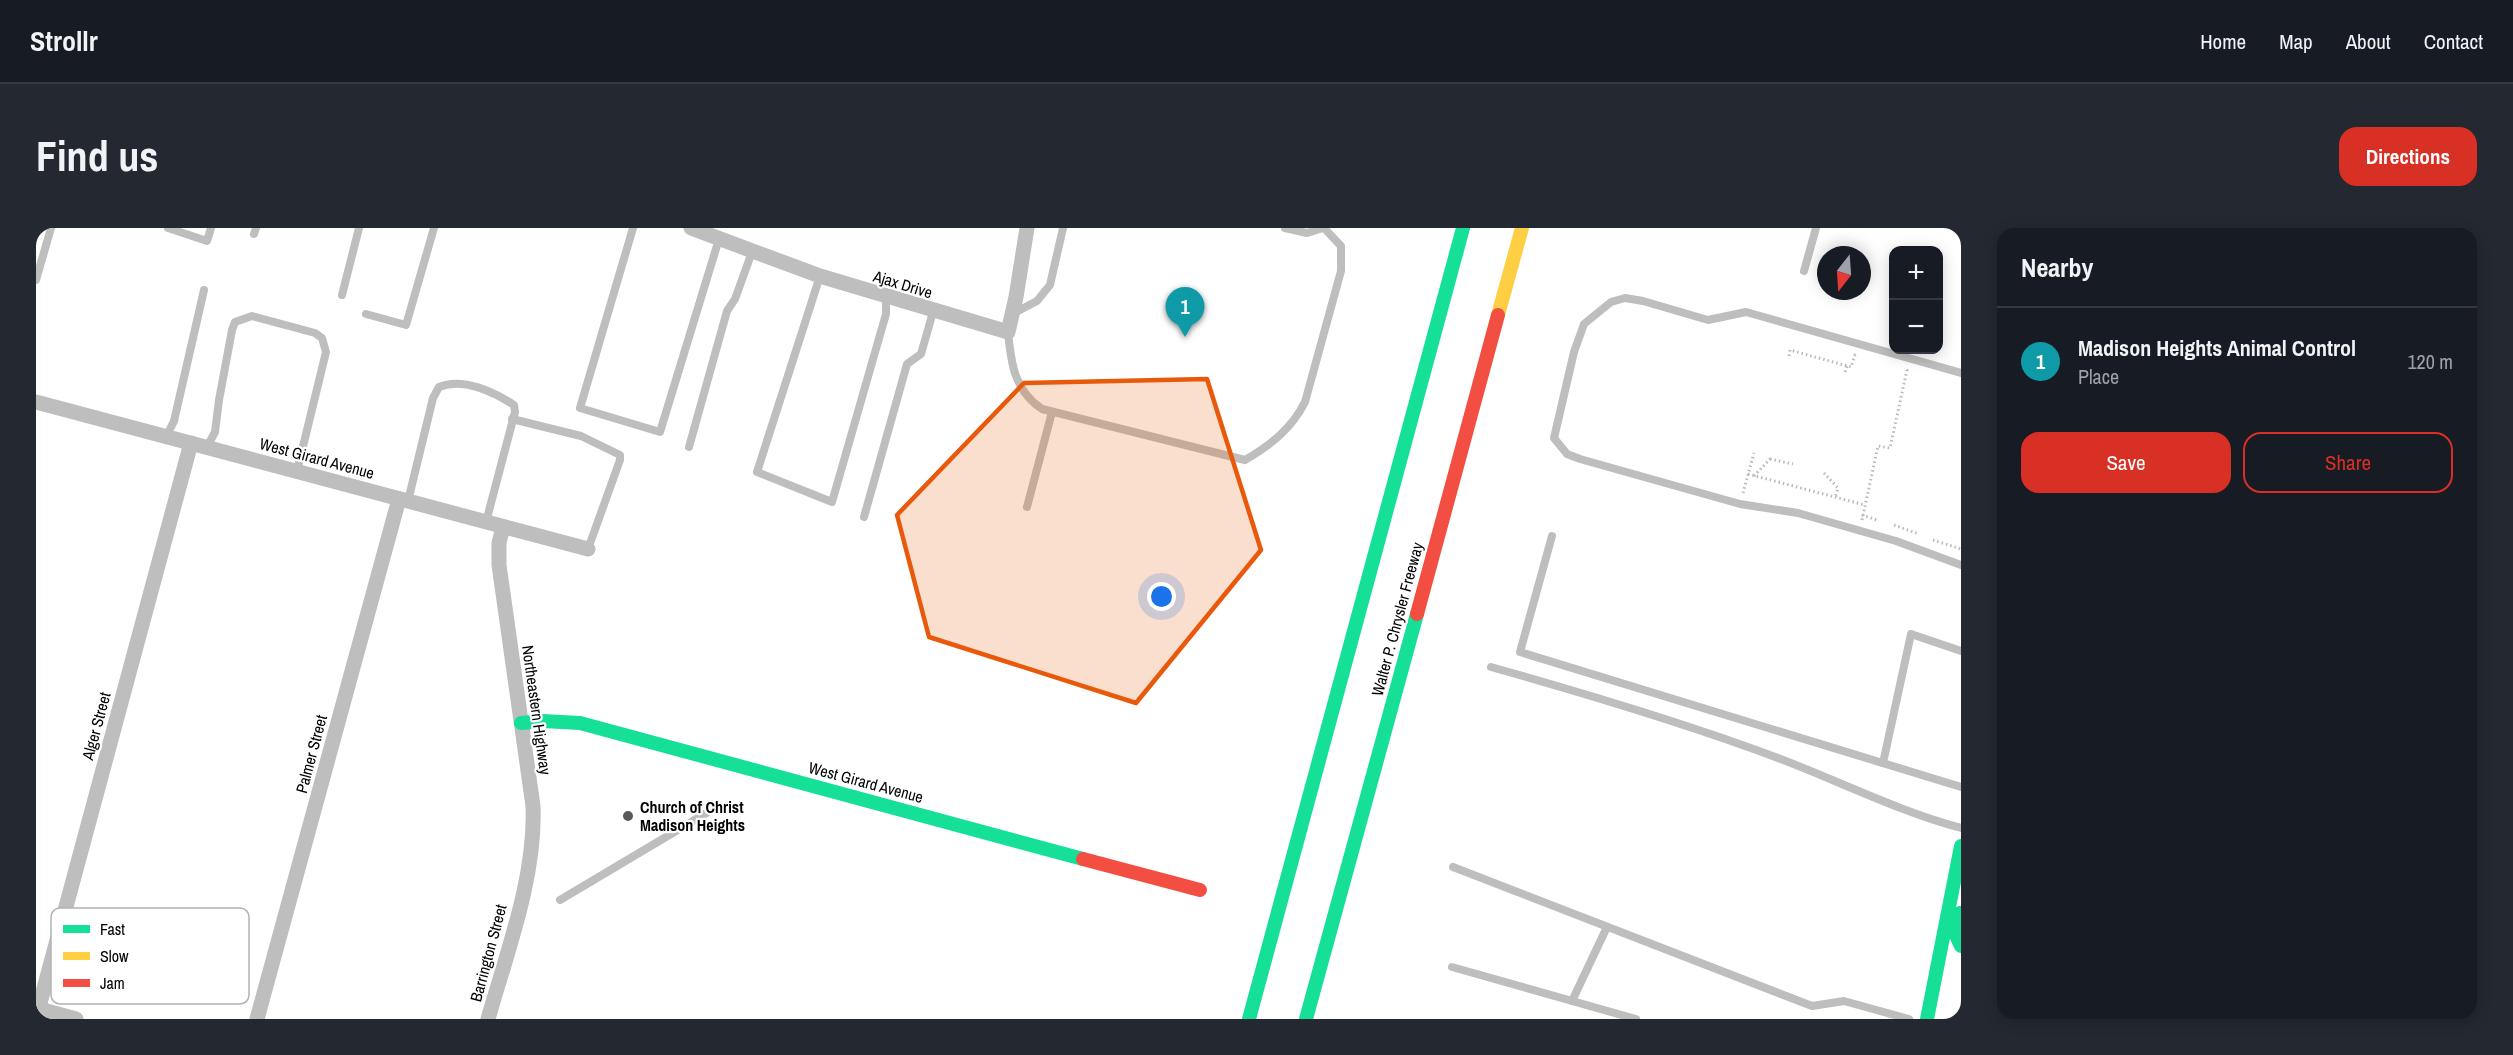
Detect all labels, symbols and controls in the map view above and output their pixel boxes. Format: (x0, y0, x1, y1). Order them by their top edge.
text: Strollr (30, 22, 98, 60)
text: Home (2200, 27, 2246, 56)
text: Map (2279, 27, 2313, 56)
text: About (2346, 27, 2391, 56)
text: Contact (2424, 27, 2483, 56)
button: Directions (2339, 127, 2477, 186)
text: Find us (36, 128, 158, 184)
north arrow (1817, 246, 1871, 300)
map controls (1889, 246, 1943, 354)
button: + (1889, 246, 1943, 300)
text: Nearby (2021, 250, 2093, 285)
street label: Ajax Drive (870, 264, 935, 303)
pin: 1 (1166, 288, 1204, 337)
button: − (1889, 300, 1943, 354)
text: Madison Heights Animal Control (2078, 333, 2356, 363)
text: 1 (2036, 348, 2045, 375)
text: 120 m (2407, 348, 2453, 375)
text: Place (2078, 363, 2119, 390)
street label: West Girard Avenue (257, 432, 377, 484)
button: Save (2021, 432, 2231, 493)
button: Share (2243, 432, 2453, 493)
street label: Walter P. Chrysler Freeway (1366, 539, 1428, 698)
your location (1147, 582, 1176, 611)
street label: Northeastern Highway (517, 644, 557, 777)
street label: Alger Street (76, 689, 116, 763)
street label: Palmer Street (290, 712, 332, 796)
street label: West Girard Avenue (806, 756, 926, 808)
place label: Church of Christ Madison Heights (640, 796, 745, 836)
marker: Church of Christ Madison Heights (621, 809, 635, 823)
street label: Barrington Street (464, 902, 512, 1004)
legend (51, 908, 249, 1004)
text: Fast (100, 918, 125, 940)
text: Slow (100, 945, 129, 967)
text: Jam (100, 972, 125, 994)

